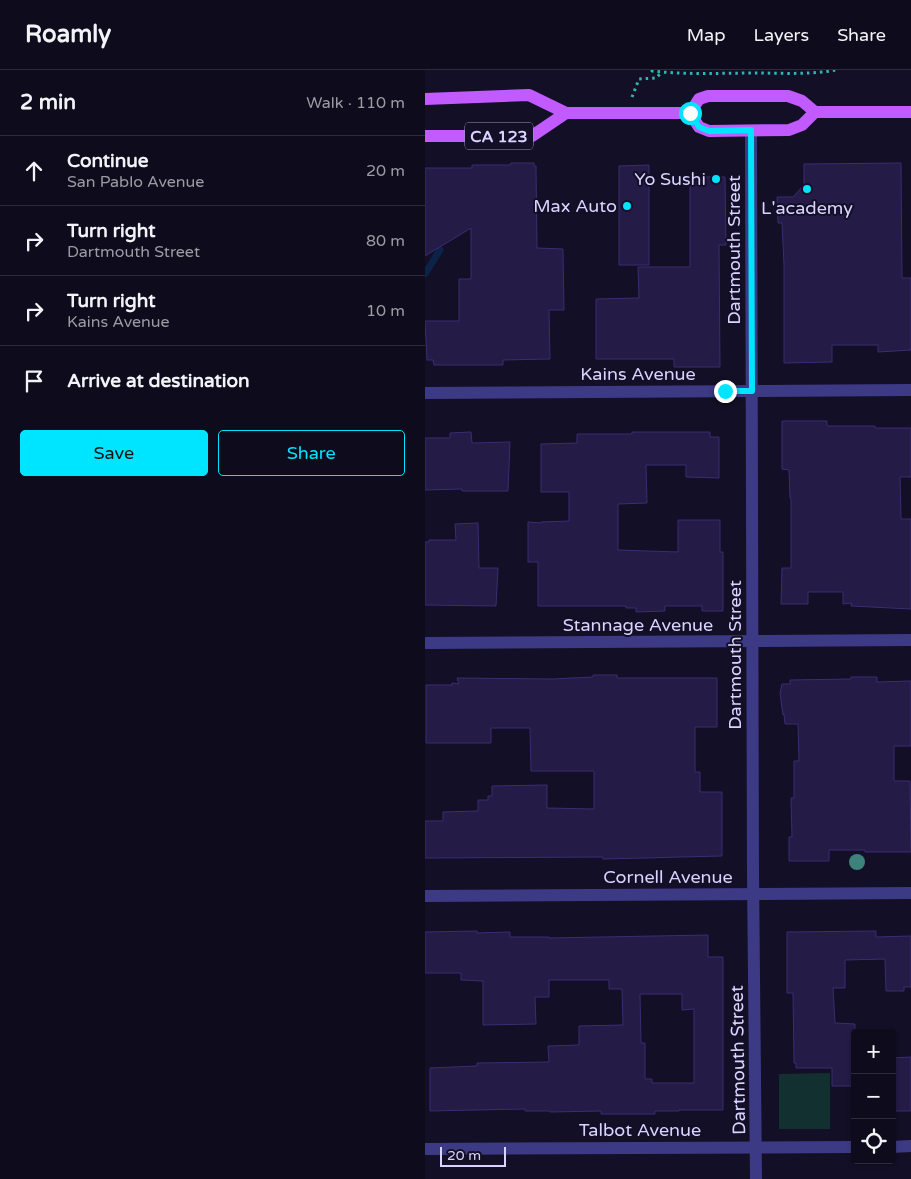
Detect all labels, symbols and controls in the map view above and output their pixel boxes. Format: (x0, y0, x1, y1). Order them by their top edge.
text: Roamly (25, 20, 111, 49)
text: Map (687, 24, 726, 46)
text: Layers (754, 24, 809, 46)
text: Share (837, 24, 886, 46)
text: 2 min (20, 90, 76, 115)
text: Walk · 110 m (306, 93, 405, 113)
route start (679, 102, 702, 125)
road number: CA 123 (465, 122, 533, 150)
text: Continue (67, 150, 149, 172)
icon: ahead (20, 157, 48, 185)
text: 20 m (366, 161, 405, 181)
place label: Yo Sushi (634, 168, 706, 190)
text: San Pablo Avenue (67, 172, 204, 192)
marker: Yo Sushi (710, 173, 722, 185)
street label: Dartmouth Street (723, 175, 745, 325)
marker: L'academy (801, 183, 813, 195)
place label: Max Auto (533, 195, 617, 217)
place label: L'academy (761, 197, 853, 219)
marker: Max Auto (621, 200, 633, 212)
text: Turn right (67, 220, 155, 242)
icon: right (20, 227, 48, 255)
text: 80 m (366, 231, 405, 251)
text: Dartmouth Street (67, 242, 200, 262)
text: Turn right (67, 290, 155, 312)
icon: right (20, 297, 48, 325)
text: 10 m (366, 301, 405, 321)
text: Kains Avenue (67, 312, 170, 332)
street label: Kains Avenue (580, 363, 696, 385)
icon: arrive (20, 367, 48, 395)
text: Arrive at destination (67, 370, 250, 392)
route end (714, 380, 737, 403)
button: Save (20, 430, 208, 476)
button: Share (218, 430, 405, 476)
street label: Dartmouth Street (724, 580, 746, 730)
street label: Stannage Avenue (563, 614, 713, 636)
street label: Cornell Avenue (603, 866, 733, 888)
street label: Dartmouth Street (726, 985, 750, 1135)
map controls (851, 1029, 896, 1164)
button: + (851, 1029, 896, 1074)
button: − (851, 1074, 896, 1119)
street label: Talbot Avenue (579, 1119, 701, 1141)
button: locate (851, 1119, 896, 1164)
scale bar (440, 1144, 506, 1167)
text: 20 m (447, 1147, 481, 1164)

